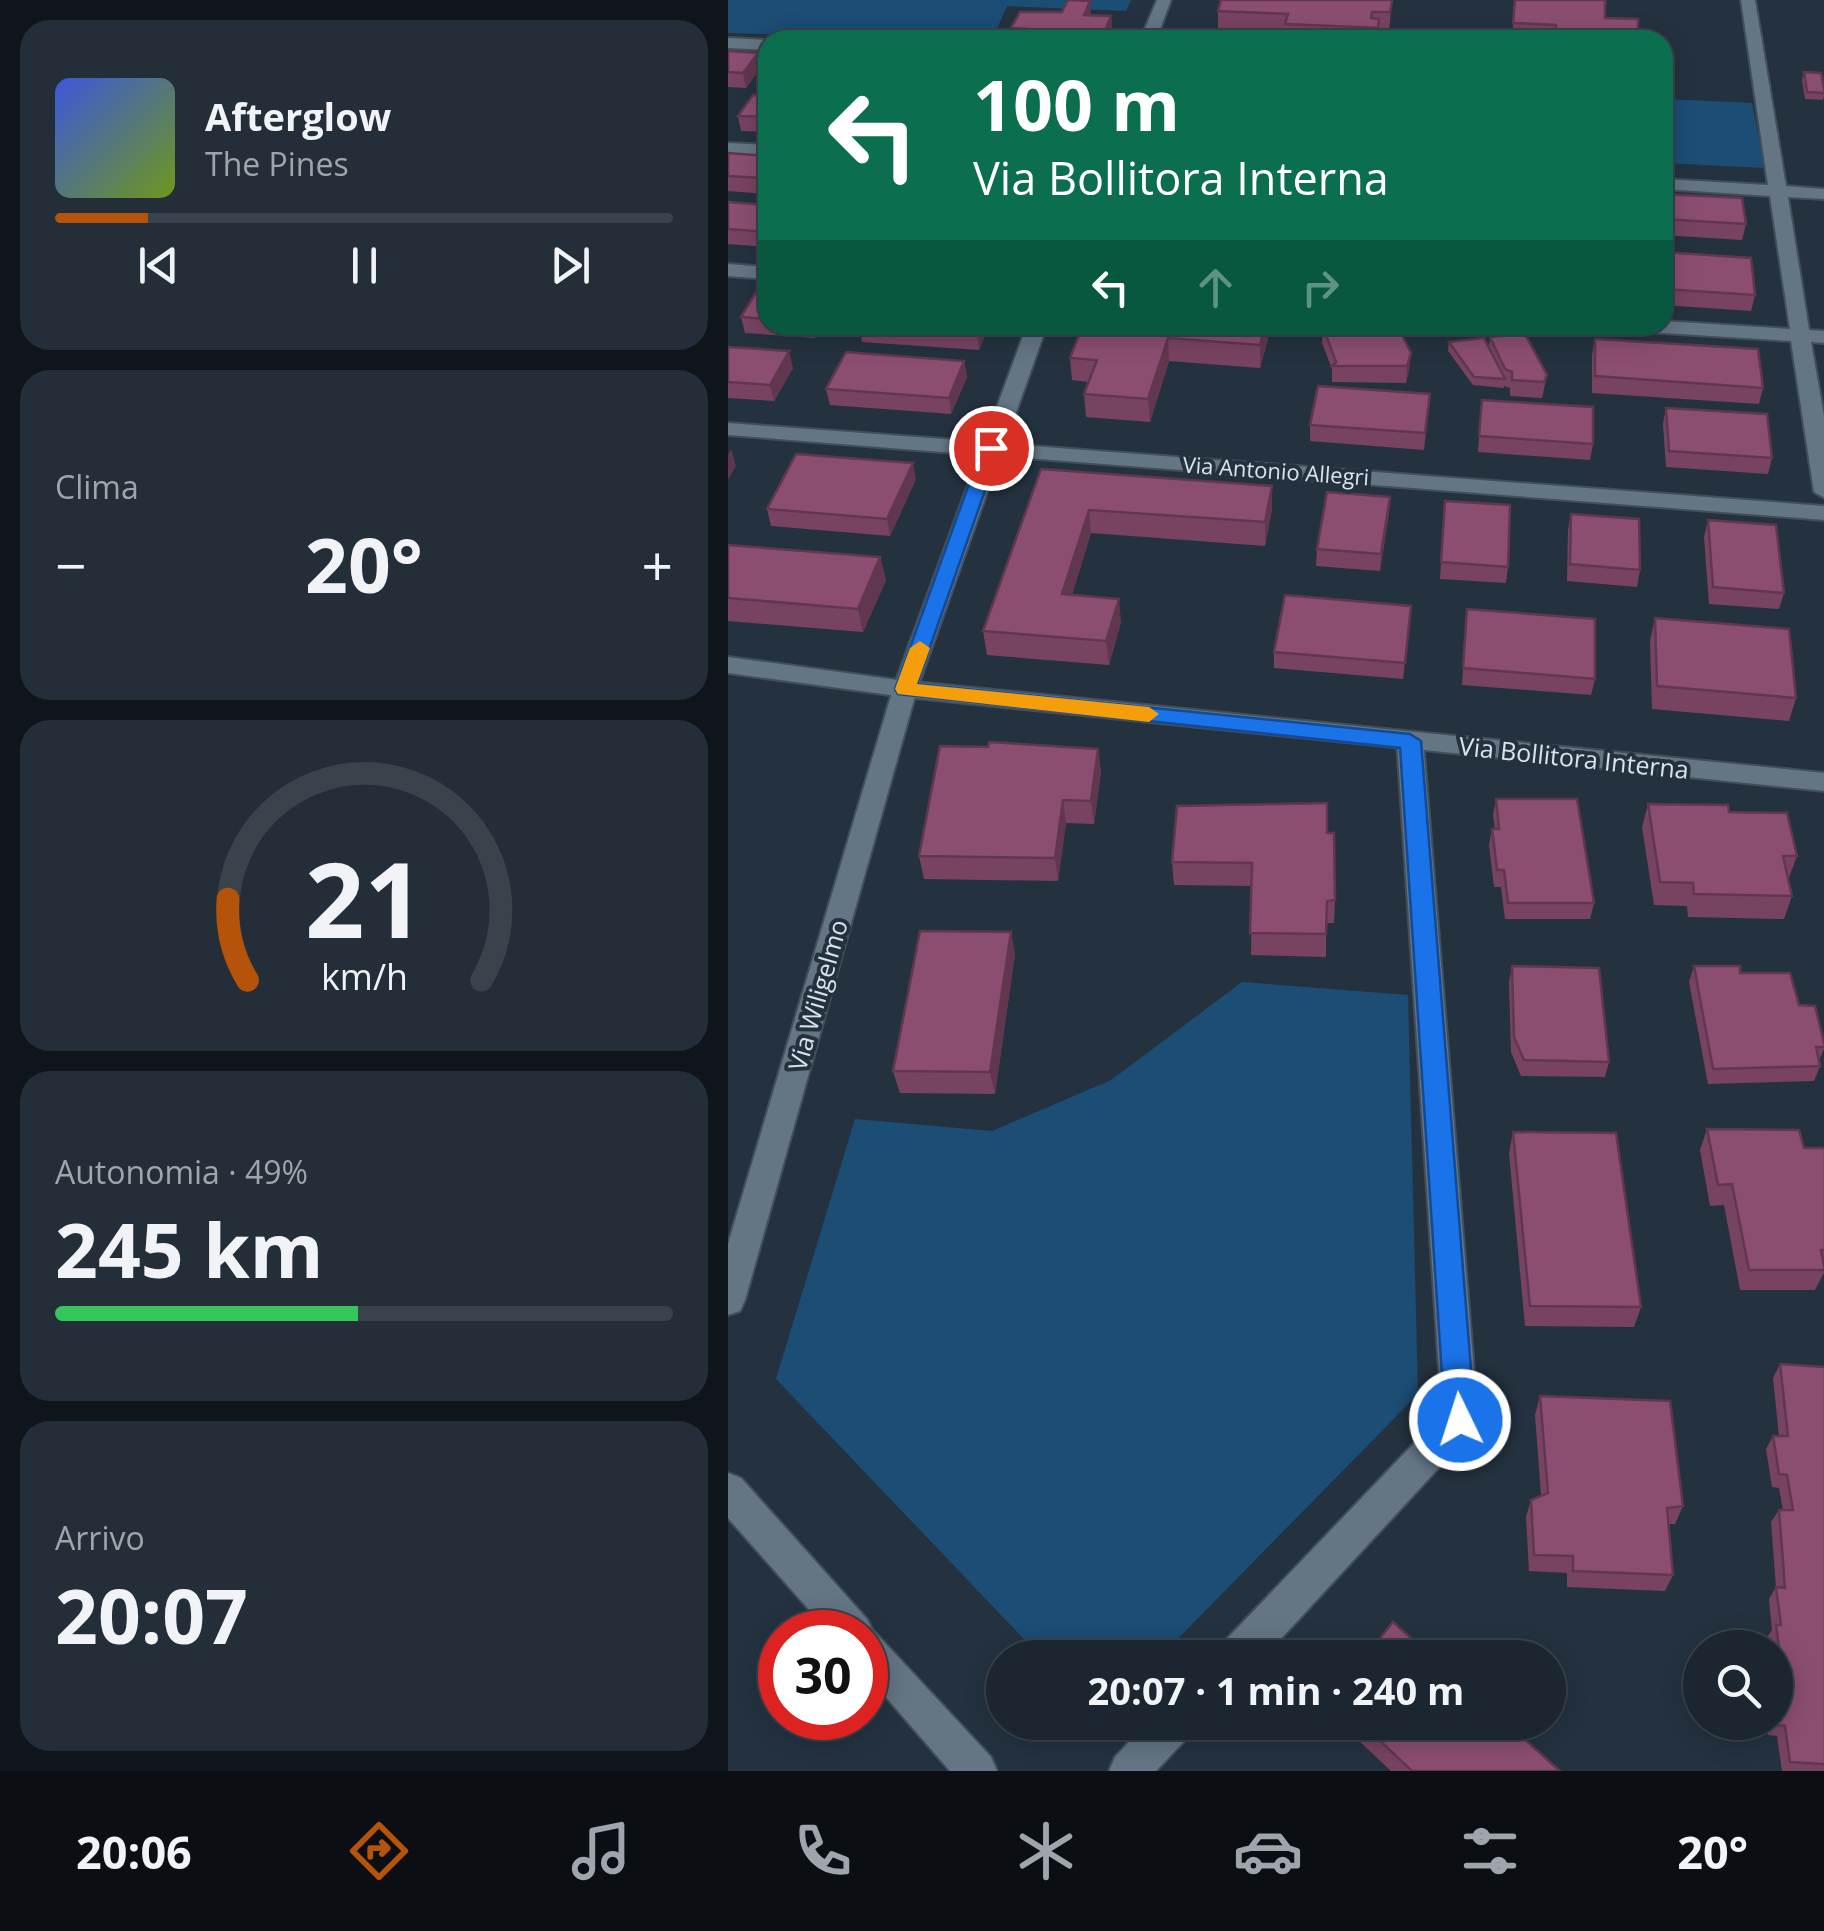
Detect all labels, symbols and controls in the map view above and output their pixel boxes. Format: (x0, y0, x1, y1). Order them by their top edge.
text: 100 m (973, 56, 1180, 152)
icon: left (808, 70, 938, 200)
text: Afterglow (205, 90, 391, 142)
text: The Pines (205, 142, 349, 185)
text: Via Bollitora Interna (973, 147, 1389, 208)
icon: previous (131, 238, 186, 293)
icon: pause (337, 238, 392, 293)
icon: next (543, 238, 598, 293)
icon: left (1083, 260, 1138, 315)
icon: ahead (1188, 260, 1243, 315)
icon: right (1293, 260, 1348, 315)
pin (949, 406, 1034, 491)
icon: arrive (964, 421, 1019, 476)
street label: Via Antonio Allegri (1182, 449, 1370, 491)
text: Clima (55, 465, 139, 508)
text: 20° (305, 513, 423, 615)
text: − (55, 527, 86, 602)
text: + (642, 527, 673, 602)
street label: Via Bollitora Interna (1457, 728, 1691, 786)
text: 21 (305, 827, 423, 968)
street label: Via Wiligelmo (779, 915, 855, 1075)
text: km/h (321, 952, 407, 1000)
text: Autonomia · 49% (55, 1150, 308, 1193)
text: 245 km (55, 1198, 323, 1300)
position arrow (1408, 1368, 1512, 1472)
text: Arrivo (55, 1516, 145, 1559)
text: 20:07 (55, 1564, 248, 1666)
speed limit sign: 30 (758, 1610, 888, 1740)
map controls (1683, 1630, 1793, 1740)
button: search (1683, 1630, 1793, 1740)
text: 20:07 · 1 min · 240 m (1088, 1664, 1464, 1716)
icon: directions (344, 1816, 414, 1886)
icon: music (566, 1816, 636, 1886)
icon: phone (788, 1816, 858, 1886)
icon: climate (1011, 1816, 1081, 1886)
icon: car (1233, 1816, 1303, 1886)
icon: filters (1455, 1816, 1525, 1886)
text: 20:06 (76, 1821, 192, 1882)
text: 20° (1677, 1821, 1748, 1882)

